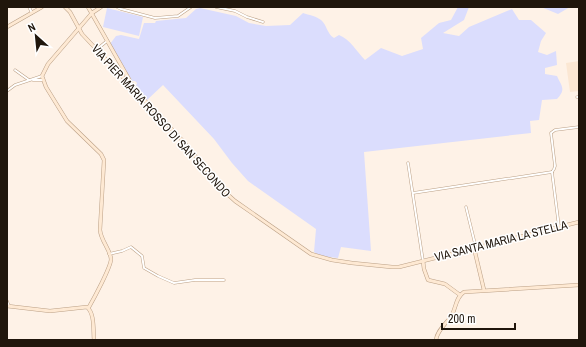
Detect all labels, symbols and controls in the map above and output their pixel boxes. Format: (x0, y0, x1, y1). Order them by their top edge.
north arrow (16, 16, 56, 56)
text: N (25, 19, 38, 35)
street label: VIA PIER MARIA ROSSO DI SAN SECONDO (88, 41, 234, 201)
street label: VIA SANTA MARIA LA STELLA (433, 217, 570, 265)
scale bar (442, 305, 515, 331)
text: 200 m (448, 311, 475, 327)

